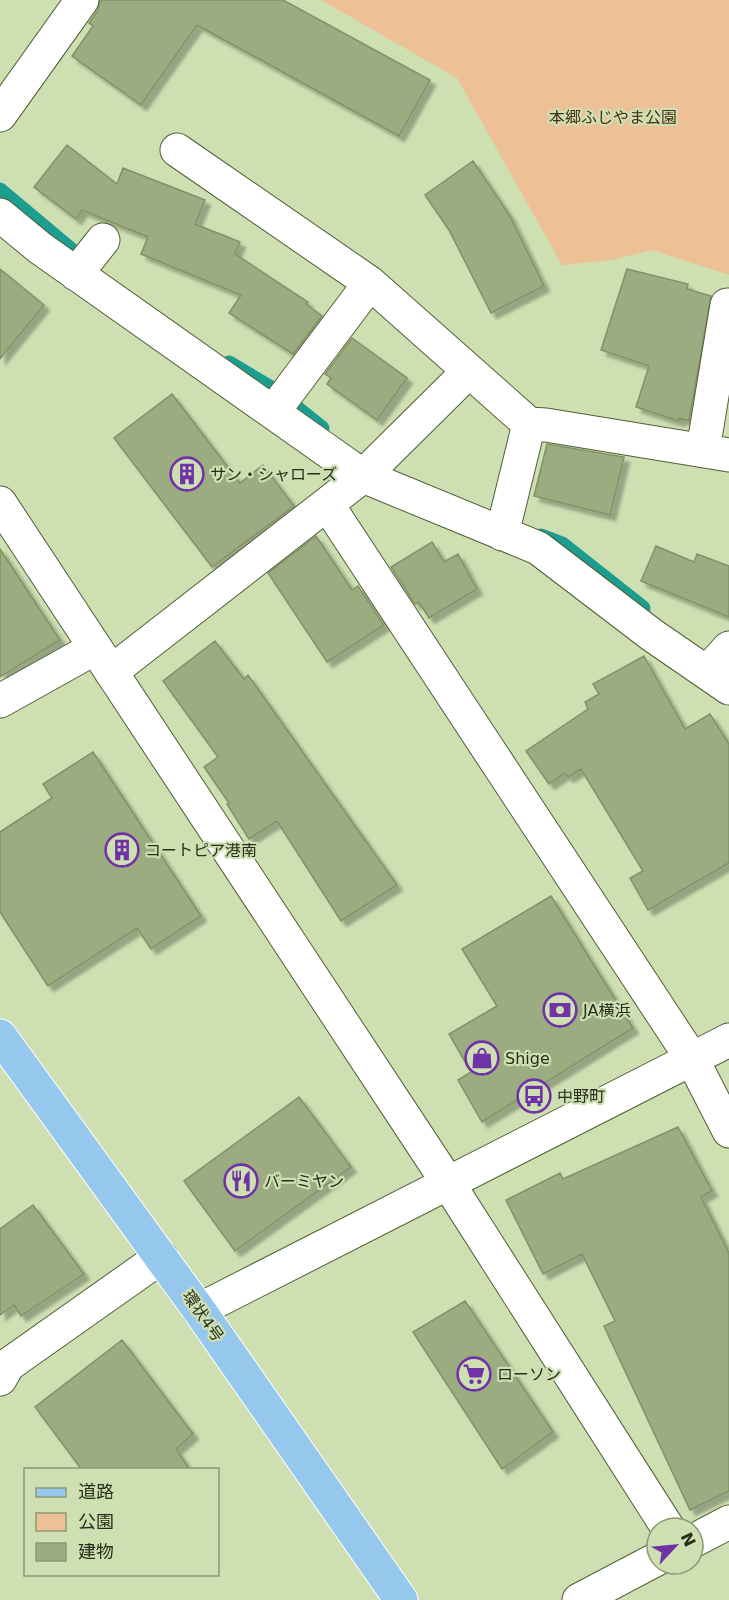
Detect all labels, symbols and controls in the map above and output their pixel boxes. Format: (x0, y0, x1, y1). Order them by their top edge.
park label: 本郷ふじやま公園 (549, 108, 677, 127)
building icon: サン・シャローズ (169, 456, 205, 492)
place label: サン・シャローズ (210, 465, 337, 484)
building icon: コートピア港南 (104, 832, 140, 868)
place label: コートピア港南 (145, 841, 257, 860)
bank icon: JA横浜 (542, 992, 578, 1028)
place label: JA横浜 (582, 1001, 630, 1020)
shop icon: Shige (464, 1040, 500, 1076)
place label: Shige (505, 1049, 550, 1068)
bus stop icon: 中野町 (516, 1078, 552, 1114)
place label: 中野町 (557, 1087, 605, 1106)
restaurant icon: バーミヤン (223, 1163, 259, 1199)
place label: バーミヤン (264, 1172, 344, 1191)
street label: 環状4号 (179, 1287, 227, 1345)
supermarket icon: ローソン (456, 1356, 492, 1392)
place label: ローソン (497, 1365, 561, 1384)
legend (24, 1468, 219, 1576)
text: 道路 (78, 1481, 114, 1502)
text: 公園 (78, 1511, 114, 1532)
north arrow (645, 1516, 705, 1576)
text: N (677, 1529, 700, 1550)
text: 建物 (78, 1541, 114, 1562)

